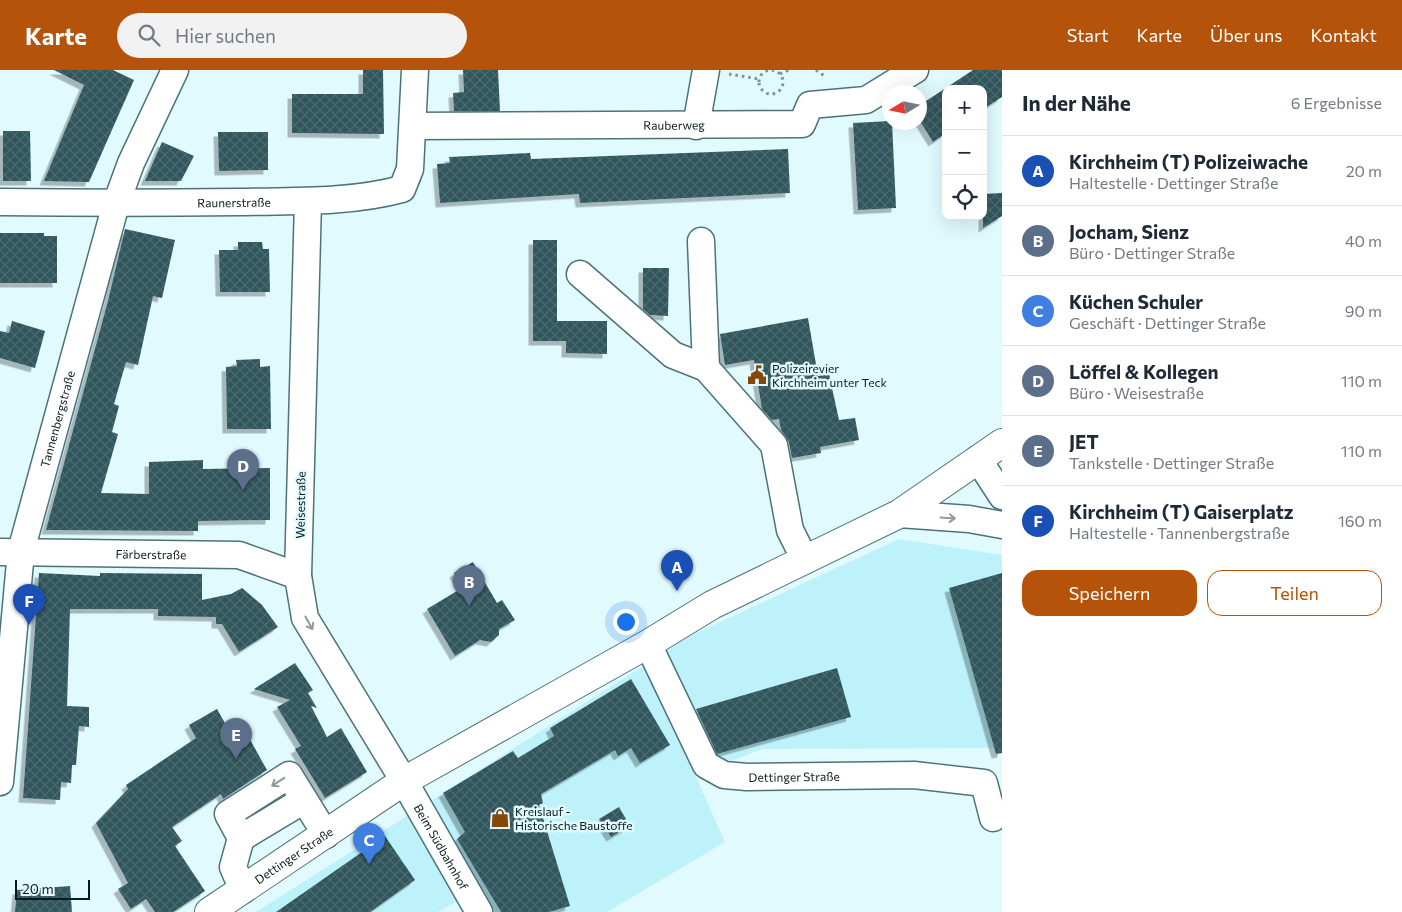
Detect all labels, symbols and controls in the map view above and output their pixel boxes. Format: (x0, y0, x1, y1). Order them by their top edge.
search box (117, 13, 467, 58)
text: Karte (25, 21, 87, 50)
icon: search (135, 21, 163, 49)
text: Hier suchen (175, 24, 276, 47)
text: Start (1067, 24, 1109, 46)
text: Karte (1137, 24, 1182, 46)
text: Über uns (1210, 24, 1283, 46)
text: Kontakt (1311, 24, 1377, 46)
north arrow (882, 85, 927, 130)
map controls (942, 85, 987, 220)
button: + (942, 85, 987, 130)
text: In der Nähe (1022, 90, 1131, 115)
text: 6 Ergebnisse (1291, 93, 1382, 112)
street label: Rauberweg (643, 117, 705, 132)
button: − (942, 130, 987, 175)
text: Kirchheim (T) Polizeiwache (1069, 150, 1308, 173)
text: A (1032, 161, 1044, 180)
text: 20 m (1346, 161, 1382, 180)
text: Haltestelle · Dettinger Straße (1069, 173, 1278, 192)
button: locate (942, 175, 987, 220)
street label: Raunerstraße (197, 195, 271, 209)
text: Jocham, Sienz (1069, 220, 1189, 243)
text: B (1033, 231, 1043, 250)
text: 40 m (1345, 231, 1382, 250)
text: Büro · Dettinger Straße (1069, 243, 1235, 262)
text: Küchen Schuler (1069, 290, 1203, 313)
text: C (1033, 301, 1043, 320)
text: 90 m (1345, 301, 1382, 320)
text: Geschäft · Dettinger Straße (1069, 313, 1266, 332)
text: Löffel & Kollegen (1069, 360, 1218, 383)
place label: Polizeirevier Kirchheim unter Teck (772, 361, 887, 389)
public building icon: Polizeirevier Kirchheim unter Teck (746, 364, 768, 386)
street label: Tannenbergstraße (37, 369, 77, 469)
text: D (1032, 371, 1044, 390)
text: 110 m (1341, 371, 1382, 390)
text: Büro · Weisestraße (1069, 383, 1204, 402)
text: JET (1069, 430, 1099, 453)
text: E (1033, 441, 1043, 460)
text: 110 m (1341, 441, 1382, 460)
pin: D (227, 449, 259, 490)
text: Tankstelle · Dettinger Straße (1069, 453, 1274, 472)
street label: Weisestraße (292, 471, 308, 539)
text: Kirchheim (T) Gaiserplatz (1069, 500, 1294, 523)
text: F (1033, 511, 1043, 530)
text: 160 m (1338, 511, 1382, 530)
one-way arrow (939, 513, 955, 522)
text: Haltestelle · Tannenbergstraße (1069, 523, 1290, 542)
street label: Färberstraße (116, 546, 186, 561)
pin: A (661, 550, 693, 591)
pin: B (453, 565, 485, 606)
button: Speichern (1022, 570, 1197, 616)
button: Teilen (1207, 570, 1382, 616)
pin: F (13, 584, 45, 625)
your location (613, 609, 639, 635)
one-way arrow (305, 615, 314, 630)
pin: E (220, 718, 252, 759)
street label: Dettinger Straße (748, 769, 840, 784)
one-way arrow (271, 777, 285, 787)
street label: Beim Südbahnhof (411, 801, 472, 892)
place label: Kreislauf - Historische Baustoffe (515, 804, 633, 832)
shop icon: Kreislauf - Historische Baustoffe (489, 807, 511, 829)
pin: C (353, 823, 385, 864)
street label: Dettinger Straße (252, 824, 335, 886)
scale bar (15, 877, 90, 900)
text: 20 m (22, 880, 54, 897)

